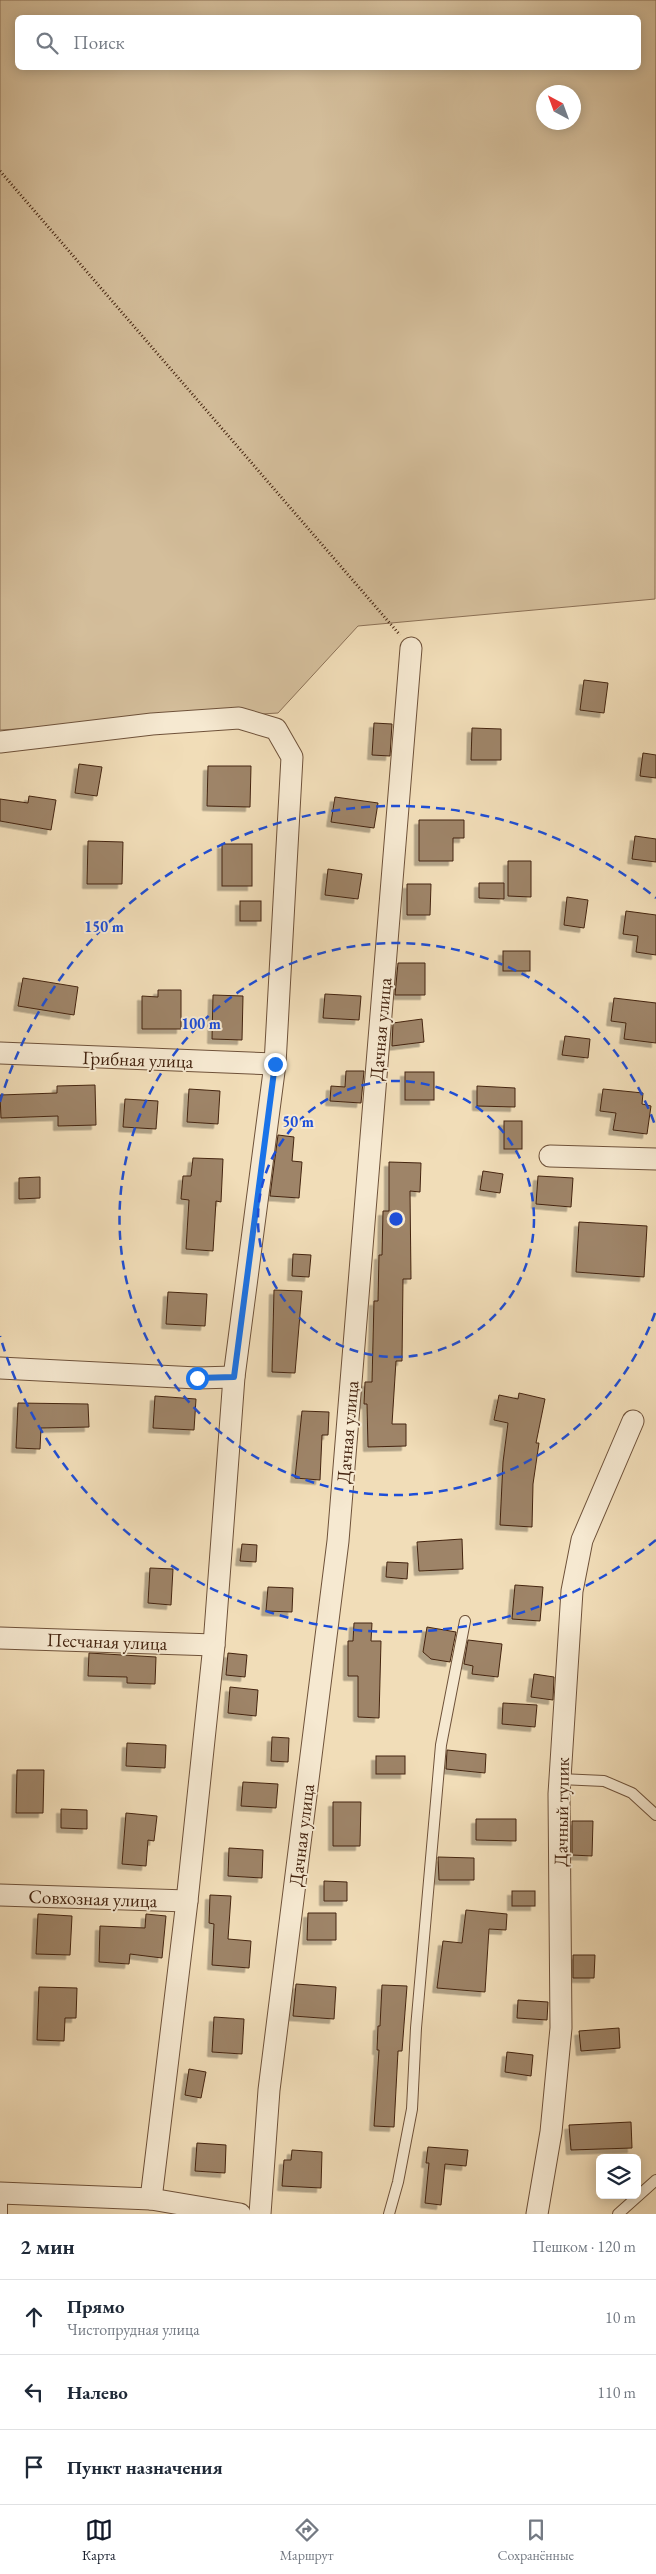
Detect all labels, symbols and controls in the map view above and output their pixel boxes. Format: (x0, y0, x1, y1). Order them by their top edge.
search box (15, 15, 641, 70)
icon: search (33, 29, 61, 57)
text: Поиск (73, 30, 125, 55)
north arrow (536, 85, 581, 130)
text: 150 m (84, 917, 124, 936)
street label: Дачная улица (364, 976, 397, 1082)
text: 100 m (181, 1014, 221, 1033)
street label: Грибная улица (82, 1045, 194, 1074)
route end (264, 1053, 287, 1076)
text: 50 m (282, 1112, 314, 1131)
centre of rings (387, 1210, 405, 1228)
route start (186, 1367, 209, 1390)
street label: Дачная улица (331, 1379, 364, 1485)
street label: Песчаная улица (46, 1627, 168, 1656)
street label: Дачный тупик (548, 1757, 575, 1867)
street label: Дачная улица (283, 1782, 320, 1888)
street label: Совхозная улица (28, 1884, 158, 1913)
map controls (596, 2154, 641, 2199)
button: layers (596, 2154, 641, 2199)
text: 2 мин (20, 2233, 75, 2260)
text: Пешком · 120 m (532, 2236, 636, 2257)
text: Прямо (67, 2294, 125, 2319)
icon: ahead (20, 2303, 48, 2331)
text: 10 m (605, 2307, 636, 2328)
text: Чистопрудная улица (67, 2319, 200, 2340)
icon: left (20, 2378, 48, 2406)
text: Налево (67, 2380, 128, 2405)
text: 110 m (597, 2382, 636, 2403)
icon: arrive (20, 2453, 48, 2481)
text: Пункт назначения (67, 2455, 223, 2480)
tab: Карта (82, 2516, 116, 2564)
tab: Маршрут (280, 2516, 333, 2564)
tab: Сохранённые (498, 2516, 574, 2564)

